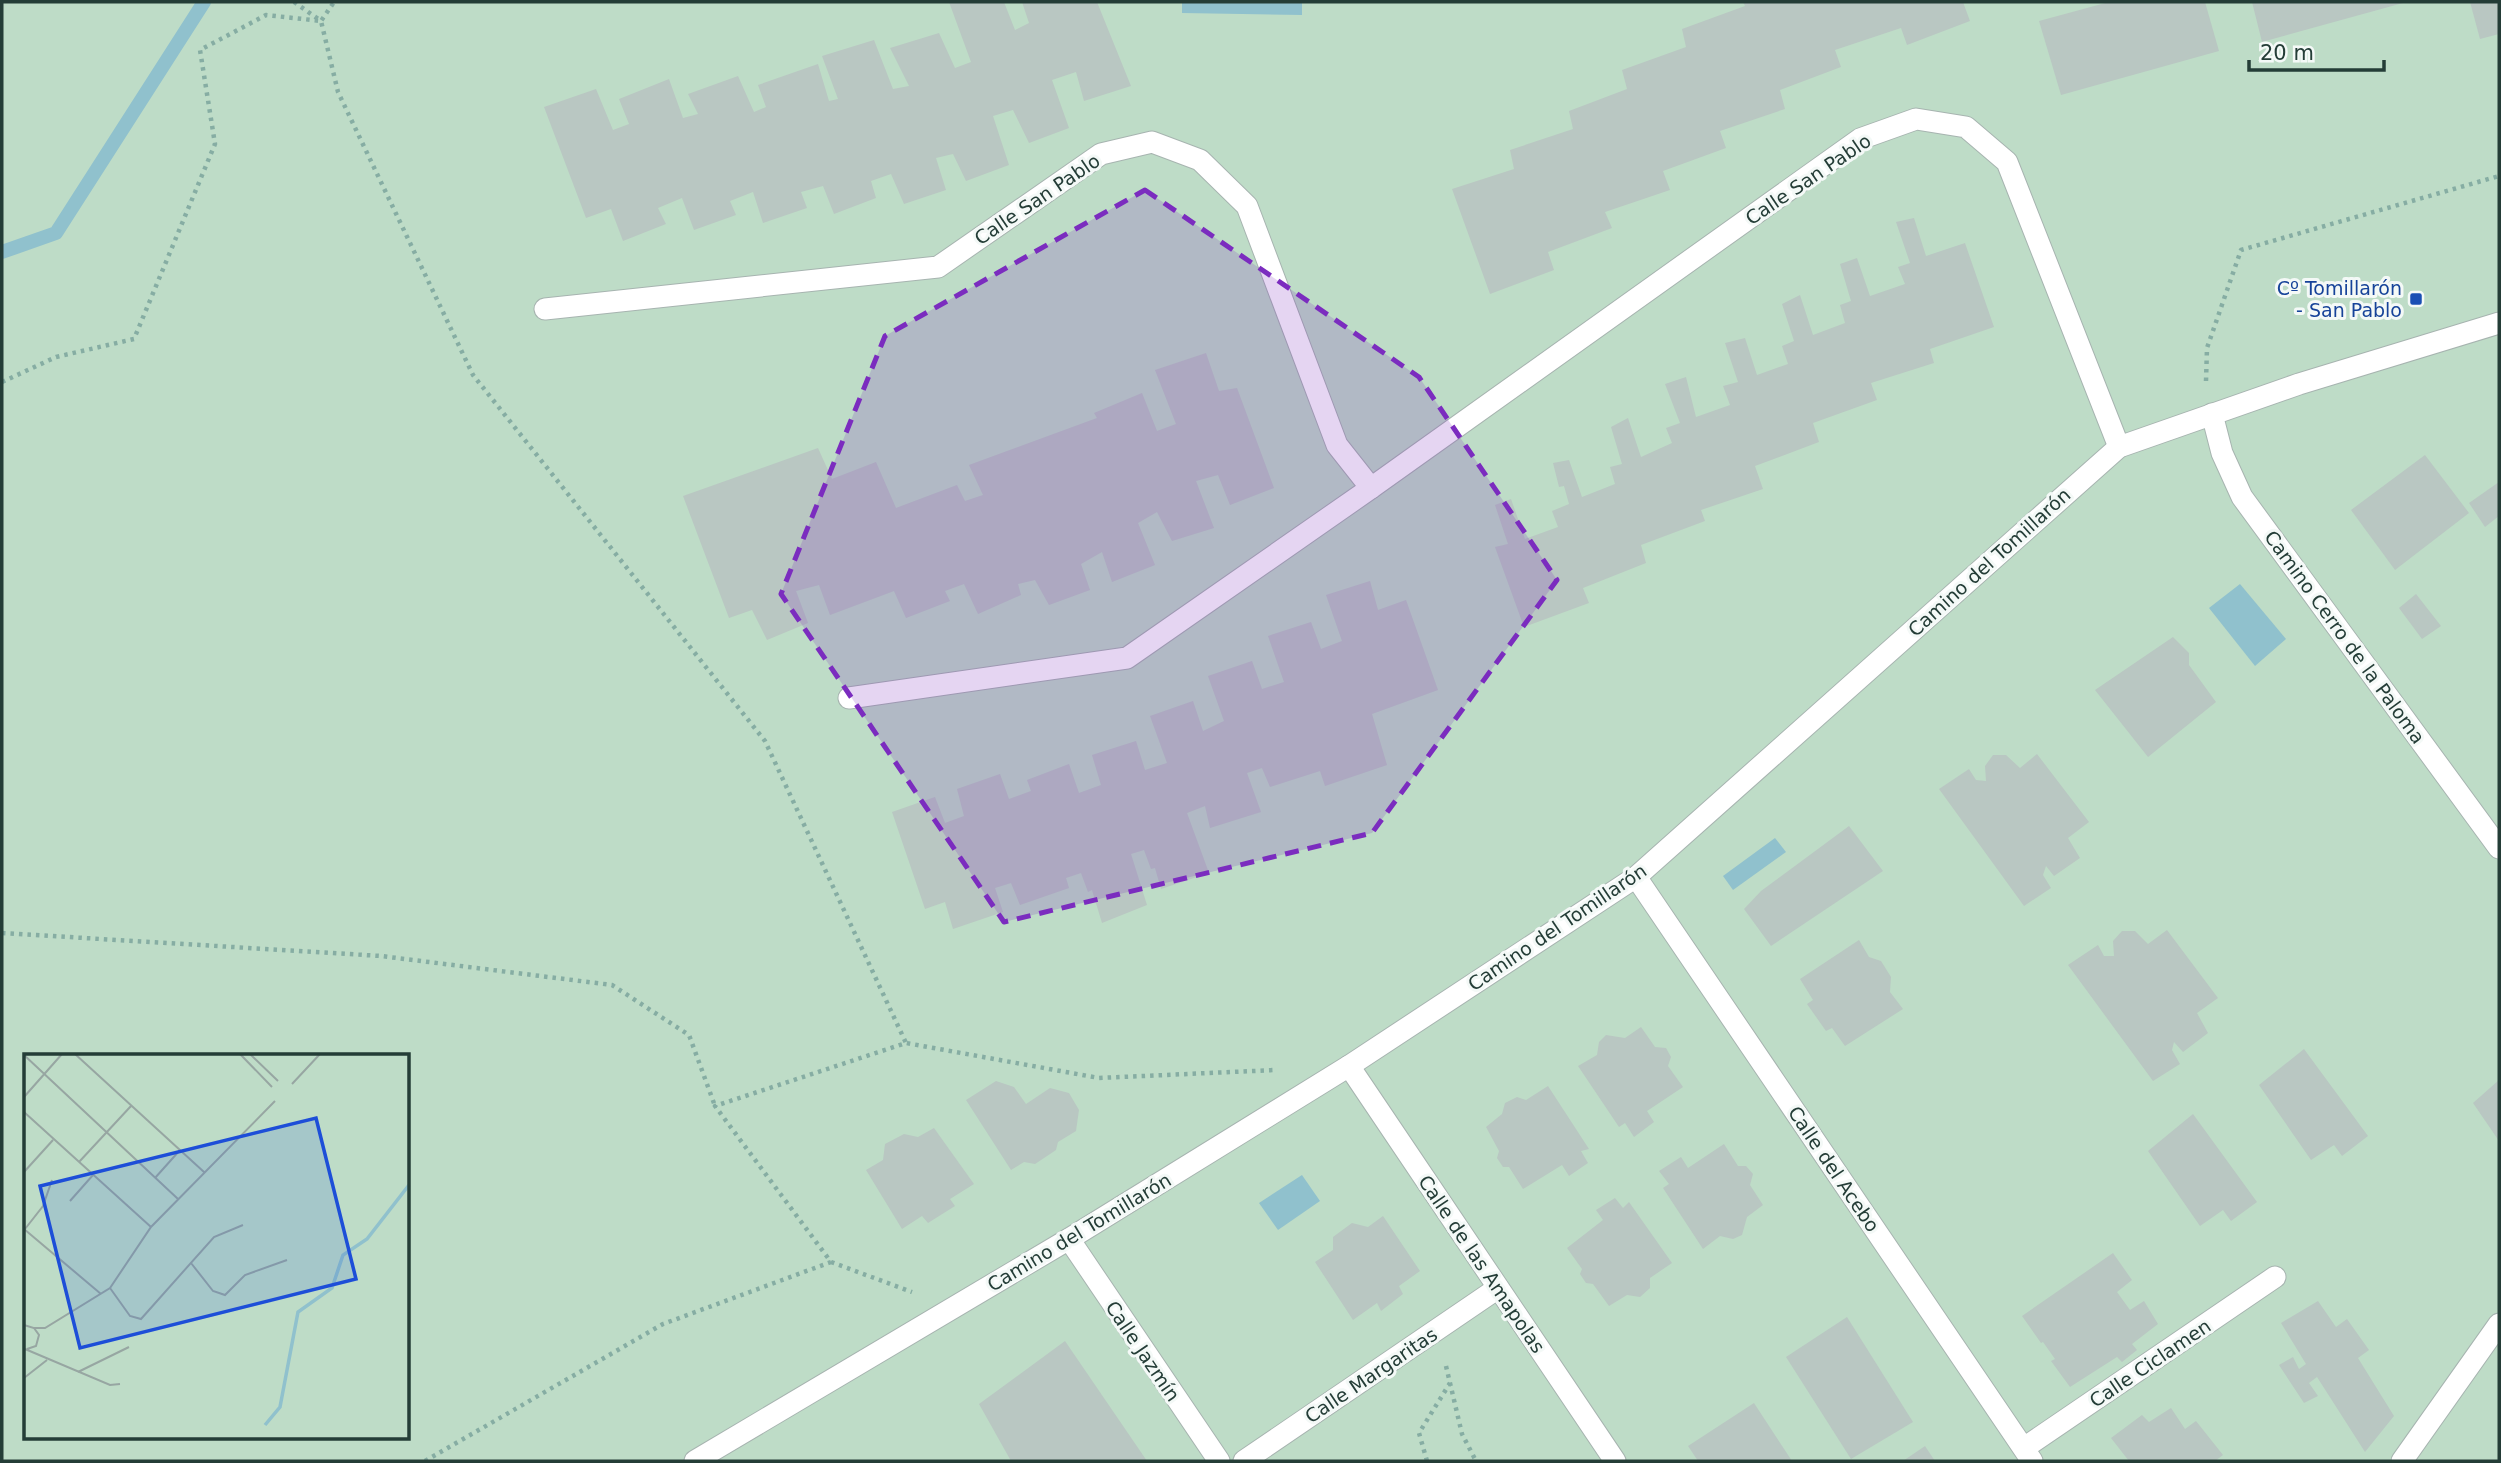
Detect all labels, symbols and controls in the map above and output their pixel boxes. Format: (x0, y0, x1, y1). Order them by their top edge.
scale bar (2249, 28, 2384, 72)
text: 20 m (2260, 41, 2314, 65)
street label: Calle San Pablo (1741, 129, 1875, 229)
street label: Calle San Pablo (970, 149, 1104, 249)
place label: Cº Tomillarón - San Pablo (2277, 277, 2402, 321)
marker: Cº Tomillarón - San Pablo (2408, 291, 2424, 307)
street label: Camino del Tomillarón (1903, 483, 2075, 641)
street label: Camino Cerro de la Paloma (2260, 526, 2430, 748)
street label: Camino del Tomillarón (1464, 859, 1650, 995)
inset map (24, 1054, 410, 1438)
street label: Calle del Acebo (1784, 1102, 1884, 1236)
street label: Camino del Tomillarón (983, 1168, 1175, 1296)
street label: Calle de las Amapolas (1414, 1171, 1550, 1357)
street label: Calle Jazmín (1101, 1297, 1185, 1405)
street label: Calle Ciclamen (2085, 1314, 2215, 1412)
street label: Calle Margaritas (1301, 1323, 1441, 1427)

